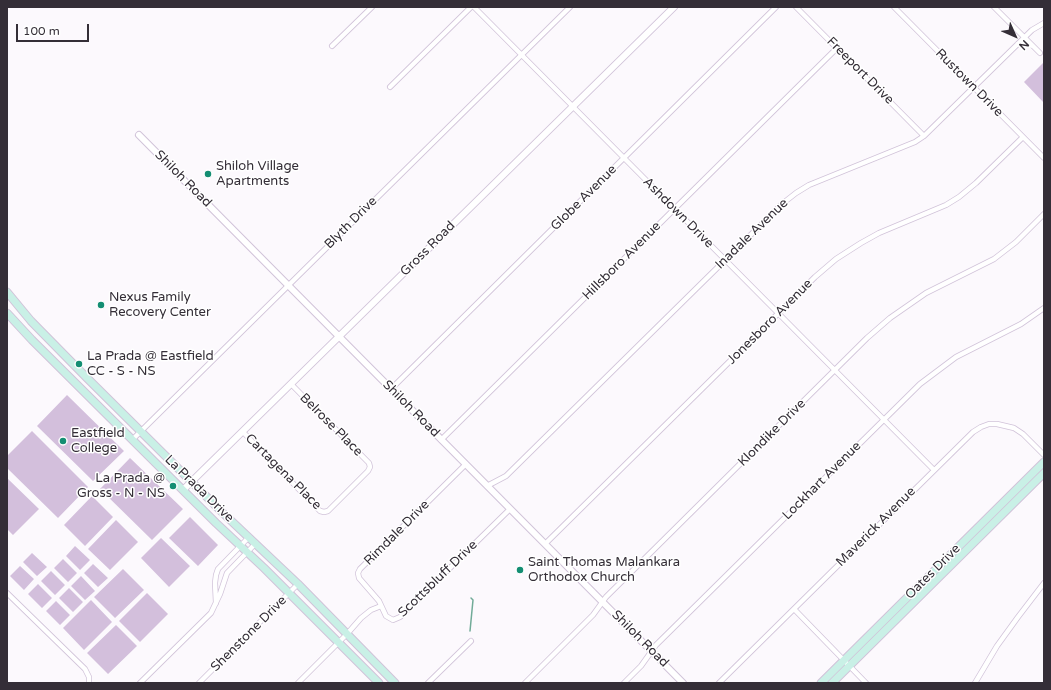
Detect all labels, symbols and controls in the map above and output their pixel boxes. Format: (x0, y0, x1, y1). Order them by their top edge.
scale bar (18, 16, 91, 42)
north arrow (995, 16, 1035, 56)
text: 100 m (23, 24, 60, 38)
street label: Freeport Drive (823, 34, 897, 108)
text: N (1016, 37, 1032, 53)
street label: Rustown Drive (932, 46, 1006, 120)
street label: Shiloh Road (151, 147, 215, 211)
place label: Shiloh Village Apartments (216, 159, 299, 190)
street label: Globe Avenue (548, 162, 620, 234)
marker: Shiloh Village Apartments (203, 169, 213, 179)
street label: Ashdown Drive (639, 174, 717, 252)
street label: Blyth Drive (322, 194, 380, 252)
street label: Inadale Avenue (712, 195, 792, 273)
street label: Gross Road (397, 218, 459, 280)
street label: Hillsboro Avenue (580, 219, 664, 303)
street label: Jonesboro Avenue (724, 276, 816, 368)
place label: Nexus Family Recovery Center (109, 290, 211, 321)
marker: Nexus Family Recovery Center (96, 300, 106, 310)
place label: La Prada @ Eastfield CC - S - NS (87, 349, 214, 380)
marker: La Prada @ Eastfield CC - S - NS (74, 359, 84, 369)
street label: Shiloh Road (379, 377, 443, 441)
street label: Belrose Place (296, 390, 366, 460)
street label: Klondike Drive (735, 396, 809, 470)
place label: Eastfield College (71, 426, 125, 457)
street label: Cartagena Place (242, 431, 324, 513)
marker: Eastfield College (58, 436, 68, 446)
street label: Lockhart Avenue (780, 439, 864, 523)
street label: La Prada Drive (161, 452, 237, 526)
place label: La Prada @ Gross - N - NS (77, 471, 165, 502)
marker: La Prada @ Gross - N - NS (168, 481, 178, 491)
street label: Maverick Avenue (833, 484, 919, 570)
street label: Rimdale Drive (361, 497, 433, 569)
street label: Scottsbluff Drive (395, 537, 481, 621)
street label: Oates Drive (902, 541, 964, 603)
place label: Saint Thomas Malankara Orthodox Church (528, 555, 680, 586)
marker: Saint Thomas Malankara Orthodox Church (515, 565, 525, 575)
street label: Shenstone Drive (208, 593, 290, 675)
street label: Shiloh Road (608, 607, 672, 671)

